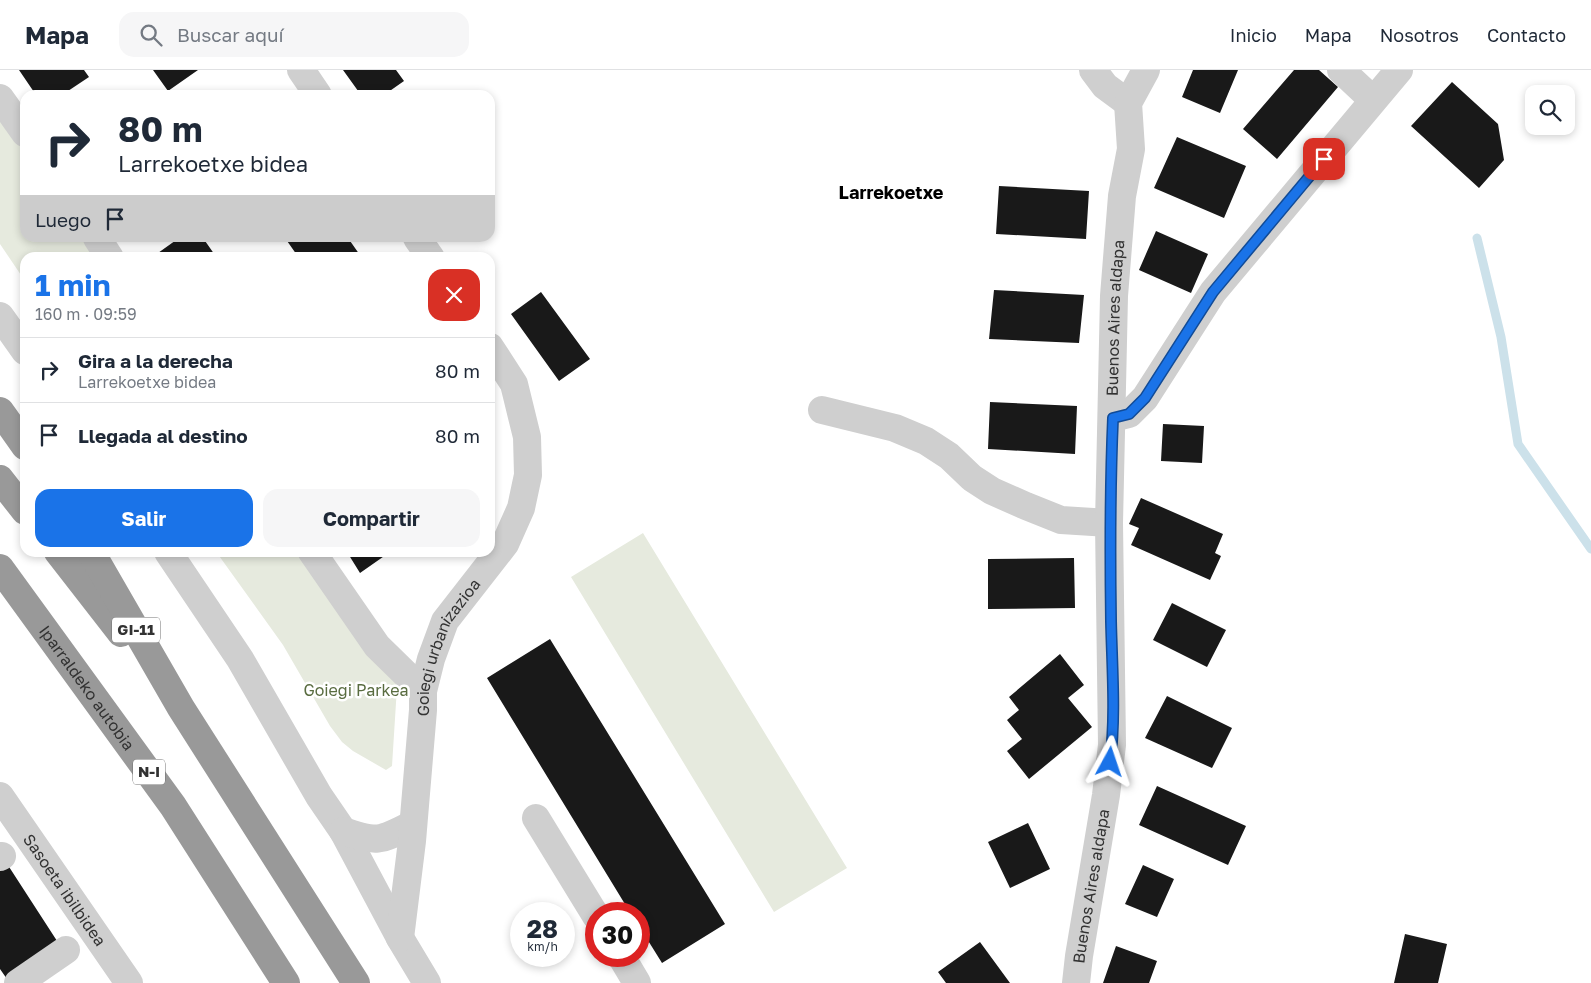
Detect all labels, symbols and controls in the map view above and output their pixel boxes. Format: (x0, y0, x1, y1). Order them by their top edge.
search box (119, 12, 469, 57)
text: Mapa (25, 20, 89, 49)
icon: search (137, 21, 165, 49)
text: Buscar aquí (177, 23, 284, 46)
text: Inicio (1230, 24, 1277, 46)
text: Mapa (1305, 24, 1352, 46)
text: Nosotros (1380, 24, 1459, 46)
text: Contacto (1487, 24, 1566, 46)
map controls (1525, 85, 1575, 135)
button: search (1525, 85, 1575, 135)
text: 80 m (118, 108, 203, 150)
icon: right (35, 110, 100, 175)
pin (1303, 138, 1345, 180)
icon: arrive (1310, 145, 1338, 173)
text: Larrekoetxe bidea (118, 150, 308, 177)
district label: Larrekoetxe (839, 181, 944, 203)
icon: arrive (101, 205, 129, 233)
text: Luego (35, 208, 91, 231)
street label: Buenos Aires aldapa (1102, 239, 1128, 396)
text: 1 min (35, 267, 111, 303)
button: close (428, 269, 480, 321)
text: 160 m · 09:59 (35, 304, 137, 324)
text: Gira a la derecha (78, 349, 233, 372)
icon: right (35, 356, 63, 384)
text: 80 m (435, 359, 480, 382)
text: Larrekoetxe bidea (78, 372, 216, 392)
icon: arrive (35, 421, 63, 449)
text: Llegada al destino (78, 424, 248, 447)
text: 80 m (435, 424, 480, 447)
button: Salir (35, 489, 253, 547)
button: Compartir (263, 489, 480, 547)
street label: Goiegi urbanizazioa (413, 574, 484, 717)
road number: GI-11 (112, 618, 160, 642)
street label: Iparraldeko autobia (35, 621, 139, 754)
park label: Goiegi Parkea (303, 680, 409, 700)
position arrow (1083, 735, 1135, 787)
road number: N-I (133, 760, 165, 784)
street label: Buenos Aires aldapa (1068, 807, 1114, 964)
street label: Sasoeta ibilbidea (19, 830, 110, 950)
speed limit sign: 30 (585, 902, 650, 967)
text: 28 (527, 913, 558, 944)
text: km/h (527, 939, 558, 954)

